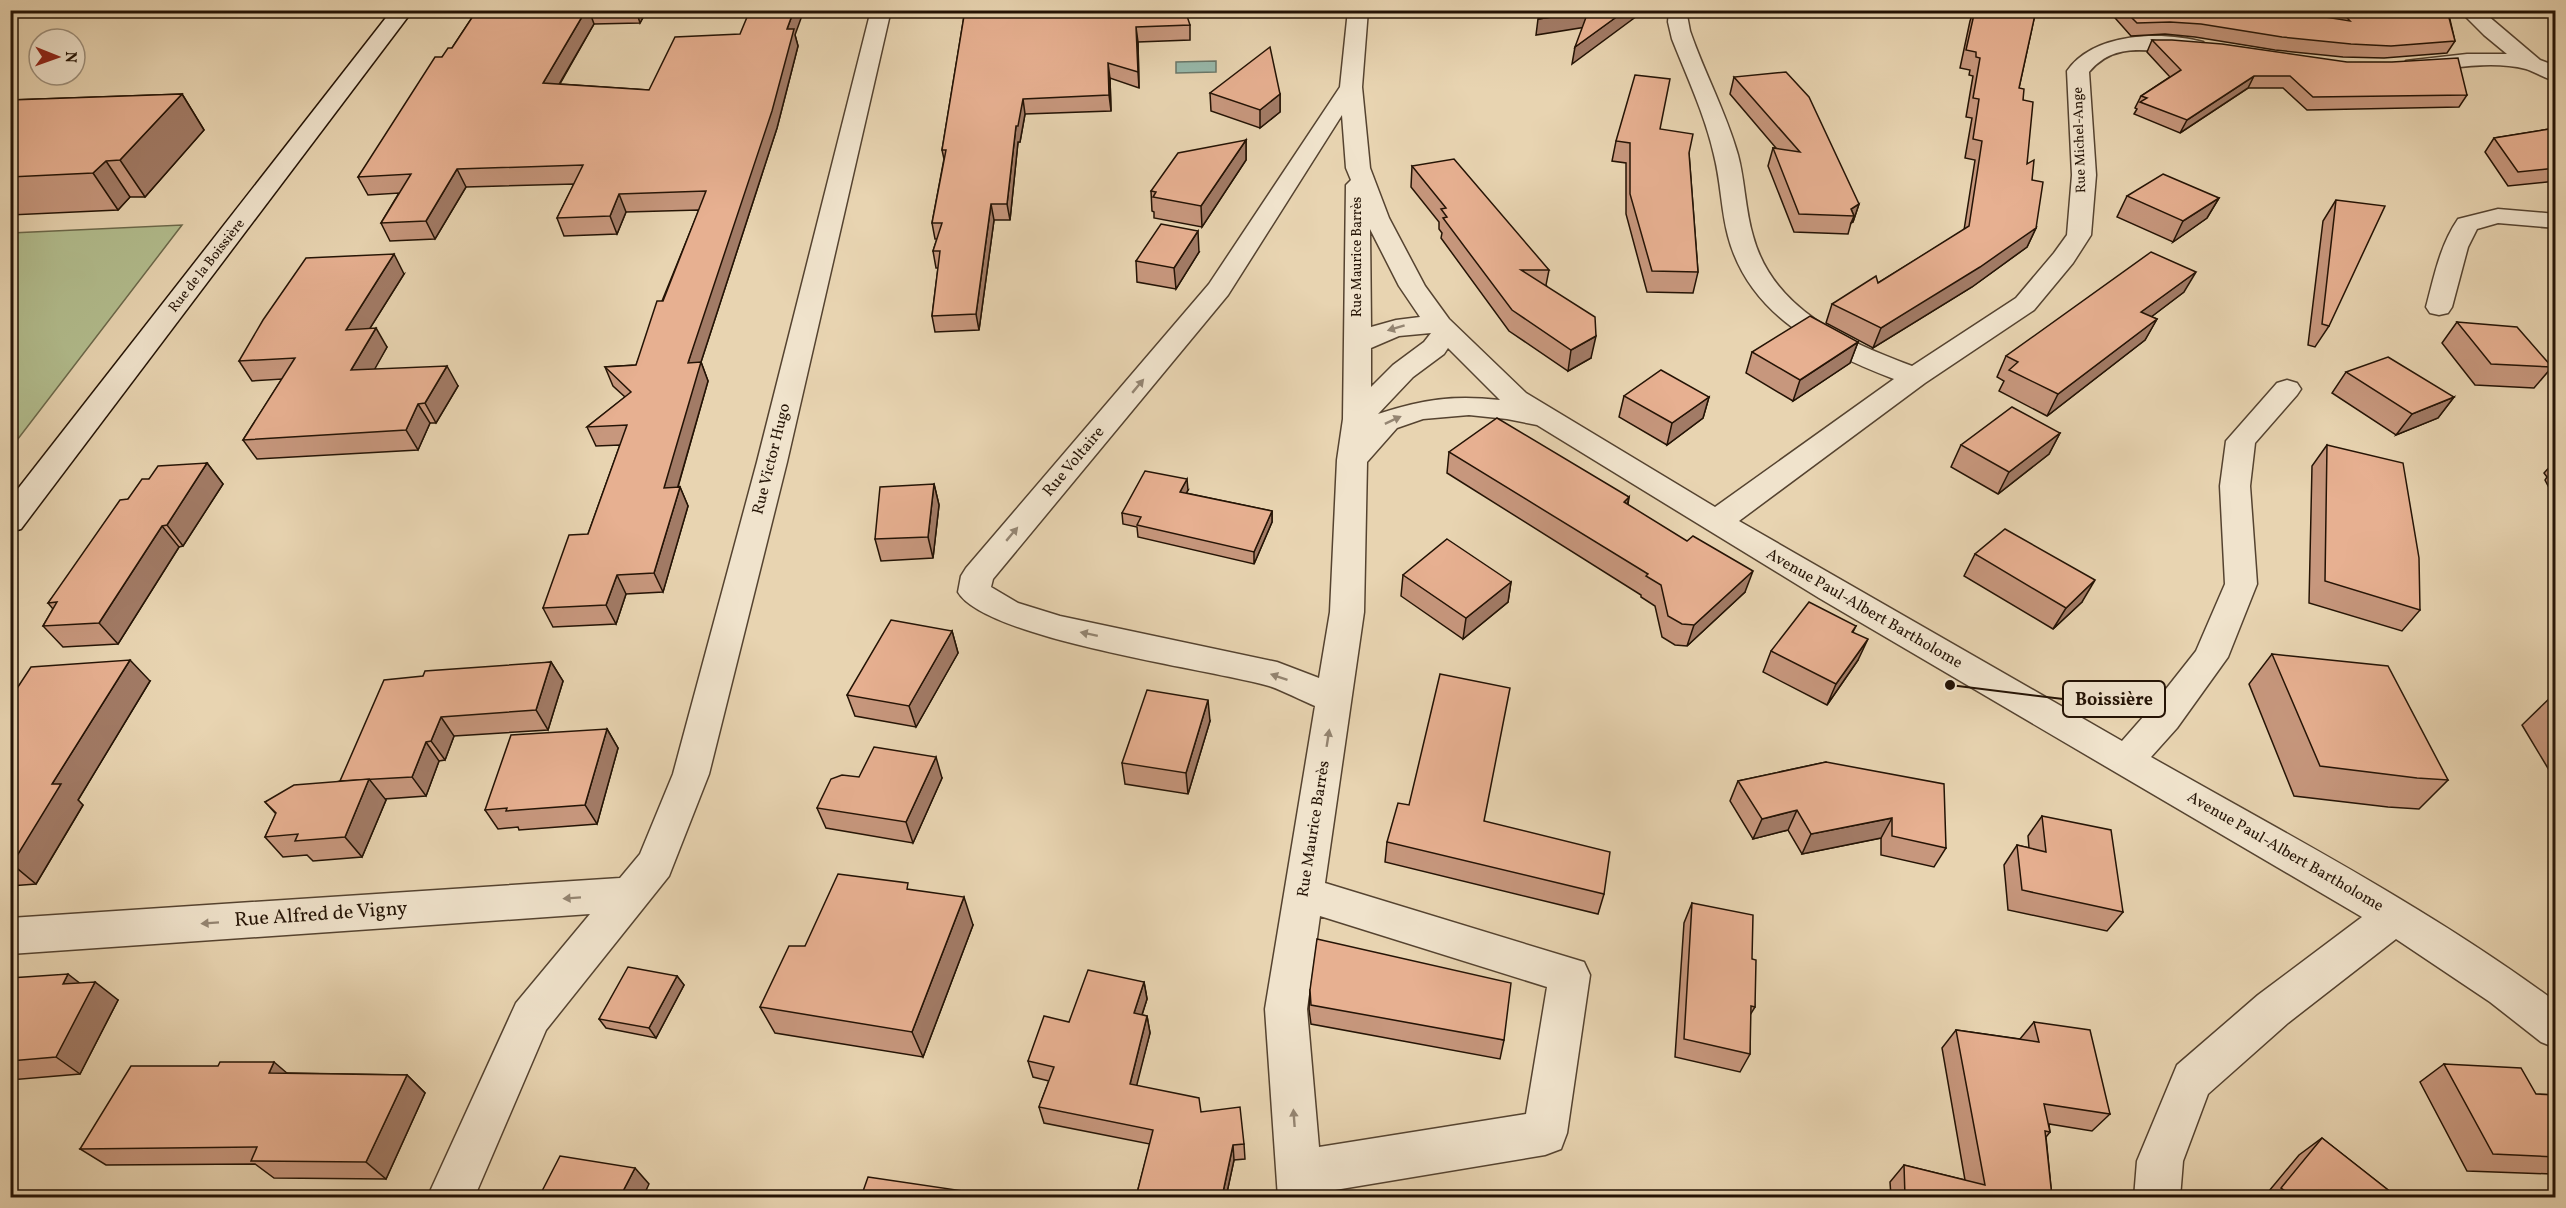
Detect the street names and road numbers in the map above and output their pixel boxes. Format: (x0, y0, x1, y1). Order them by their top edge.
street label: Rue Michel-Ange (2069, 86, 2091, 193)
street label: Rue Maurice Barrès (1348, 197, 1367, 317)
street label: Rue de la Boissière (164, 215, 250, 317)
street label: Rue Victor Hugo (748, 401, 796, 517)
street label: Rue Voltaire (1038, 422, 1110, 502)
street label: Avenue Paul-Albert Bartholome (1762, 544, 1966, 674)
street label: Rue Maurice Barrès (1292, 759, 1336, 899)
street label: Avenue Paul-Albert Bartholome (2183, 787, 2387, 917)
street label: Rue Alfred de Vigny (233, 895, 409, 935)

